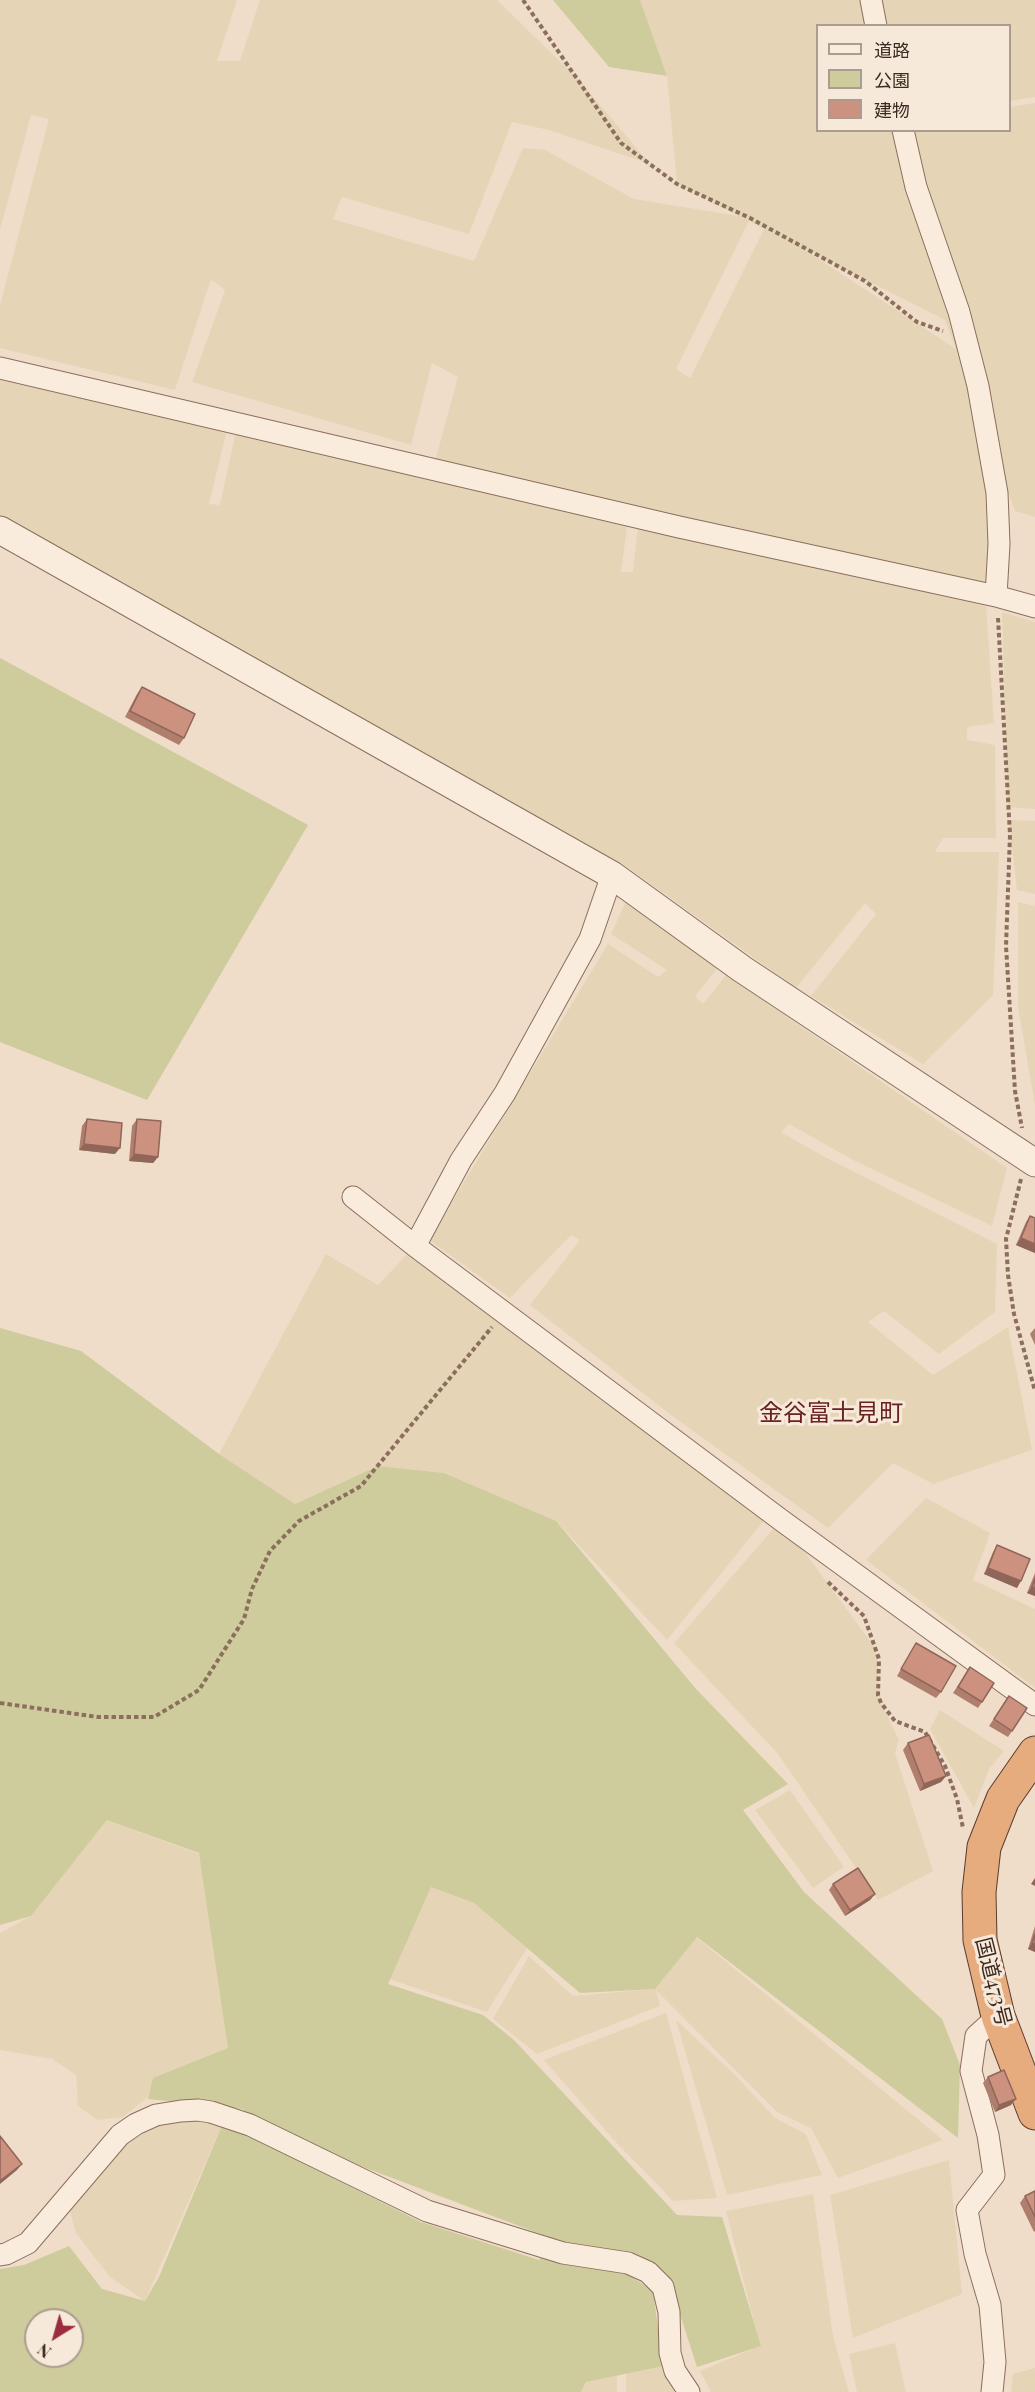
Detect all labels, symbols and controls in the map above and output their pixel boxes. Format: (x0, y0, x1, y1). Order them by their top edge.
legend (816, 24, 1011, 132)
text: 道路 (874, 38, 910, 62)
text: 公園 (874, 68, 910, 92)
text: 建物 (874, 98, 910, 122)
district label: 金谷富士見町 (759, 1400, 903, 1428)
street label: 国道473号 (970, 1935, 1016, 2029)
north arrow (24, 2308, 84, 2368)
text: N (33, 2339, 55, 2363)

